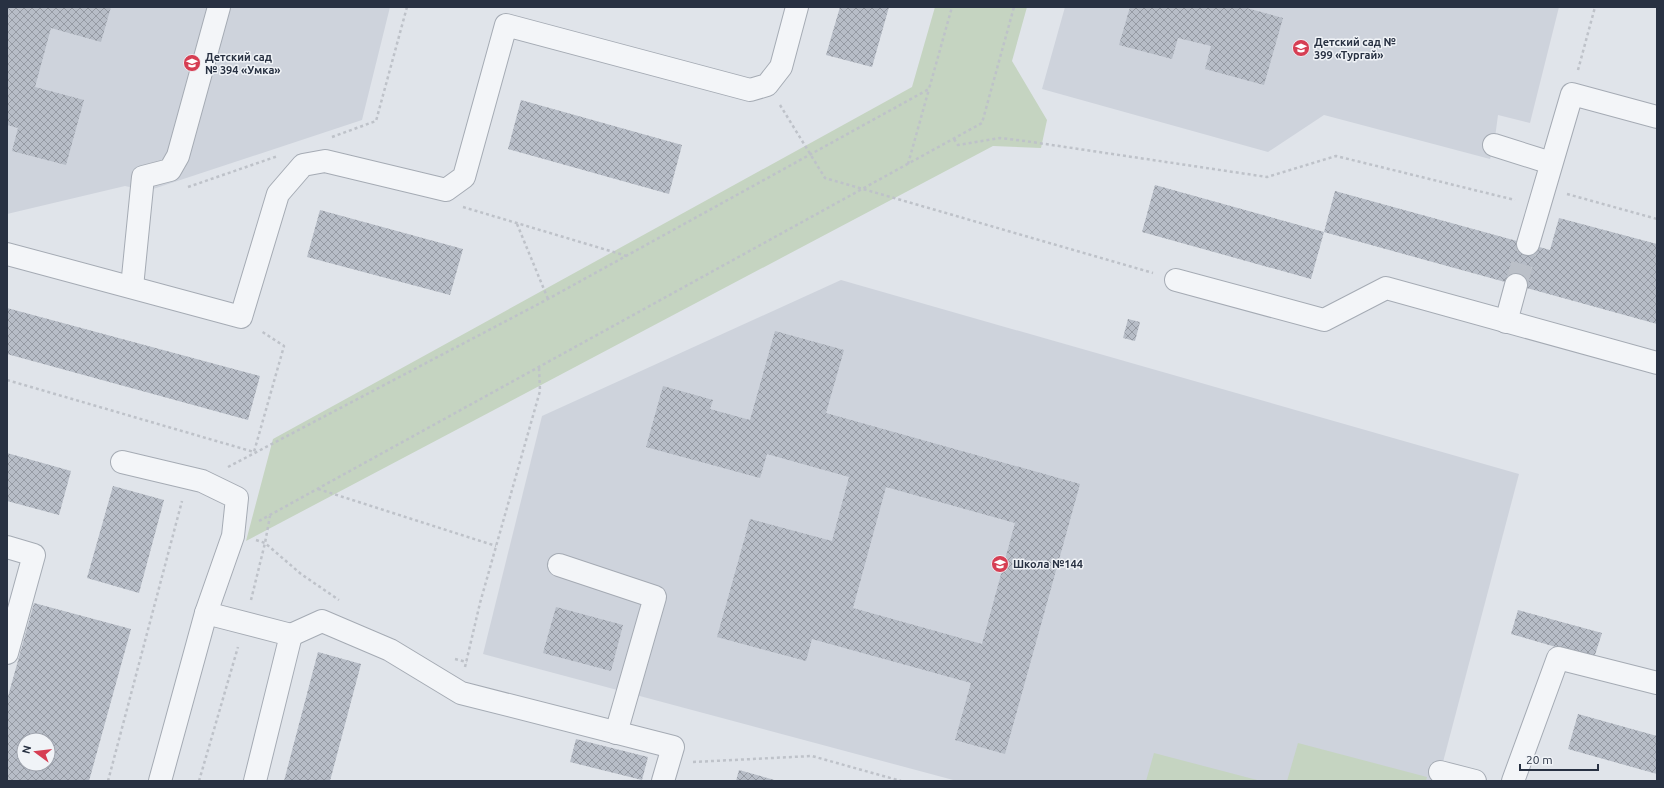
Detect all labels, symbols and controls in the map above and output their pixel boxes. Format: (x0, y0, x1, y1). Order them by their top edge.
place label: Детский сад № 399 «Тургай» (1314, 36, 1396, 61)
school or university icon: Детский сад № 399 «Тургай» (1291, 38, 1311, 58)
place label: Детский сад № 394 «Умка» (205, 51, 281, 76)
school or university icon: Детский сад № 394 «Умка» (182, 53, 202, 73)
school or university icon: Школа №144 (990, 554, 1010, 574)
place label: Школа №144 (1013, 558, 1083, 570)
north arrow (16, 732, 56, 772)
text: N (19, 744, 33, 755)
scale bar (1520, 746, 1598, 772)
text: 20 m (1526, 753, 1553, 766)

